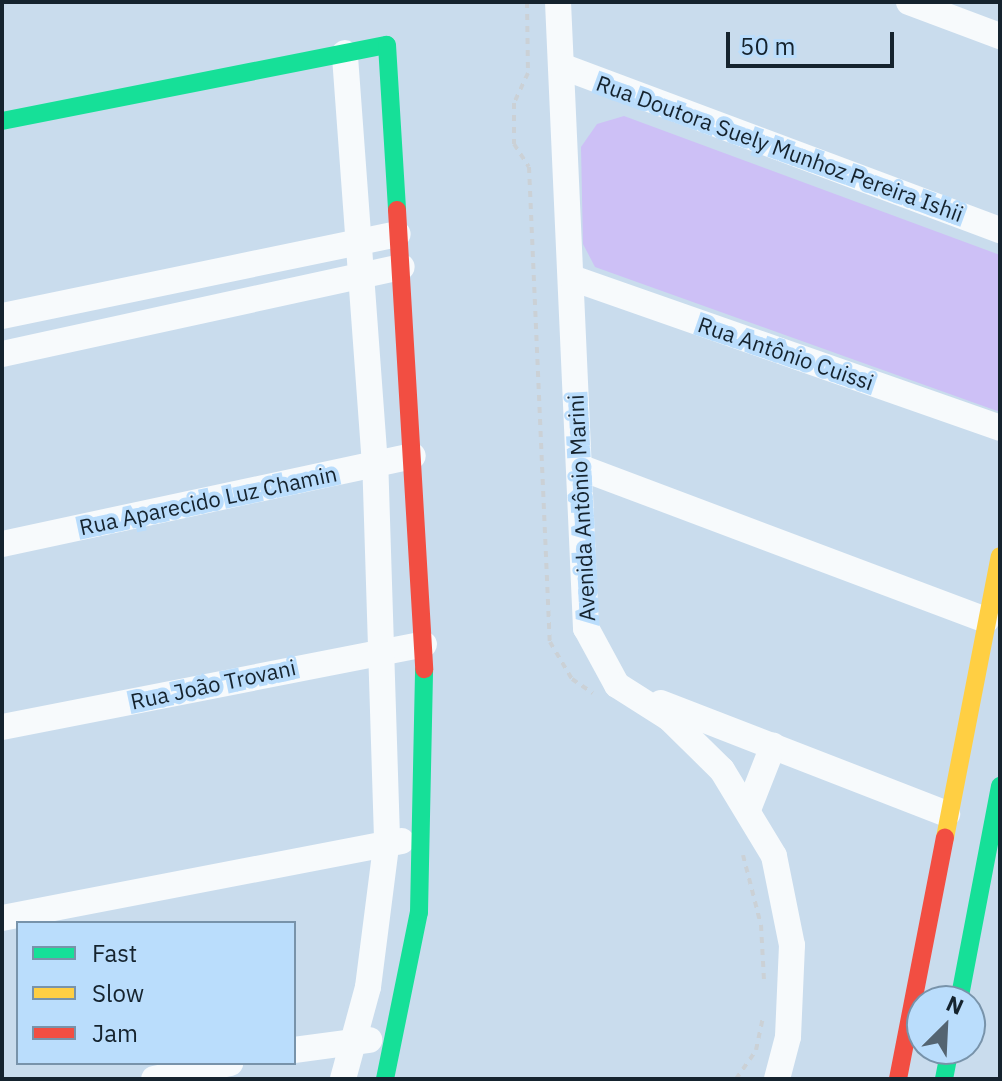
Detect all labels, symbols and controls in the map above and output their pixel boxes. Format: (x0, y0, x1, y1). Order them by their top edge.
scale bar (730, 16, 898, 66)
text: 50 m (740, 30, 795, 62)
street label: Rua Doutora Suely Munhoz Pereira Ishii (593, 69, 967, 227)
street label: Rua Antônio Cuissi (695, 311, 877, 395)
street label: Avenida Antônio Marini (562, 394, 600, 622)
street label: Rua Aparecido Luz Chamin (77, 460, 339, 540)
street label: Rua João Trovani (128, 654, 298, 714)
legend (16, 921, 296, 1065)
text: Fast (92, 937, 137, 969)
text: Slow (92, 977, 144, 1009)
north arrow (906, 985, 986, 1065)
text: N (942, 988, 968, 1021)
text: Jam (92, 1017, 138, 1049)

